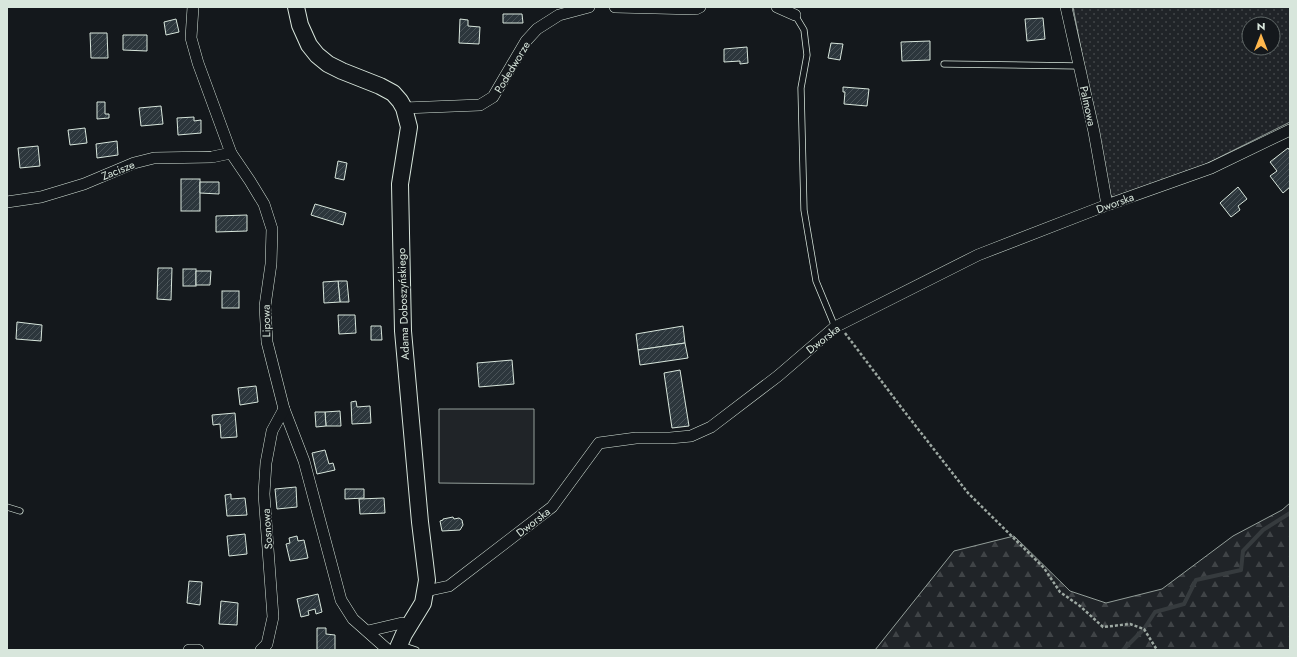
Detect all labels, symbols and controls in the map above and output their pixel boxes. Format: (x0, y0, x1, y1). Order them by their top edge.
north arrow (1241, 16, 1281, 56)
text: N (1257, 18, 1265, 34)
street label: Podedworze (490, 38, 534, 96)
street label: Palmowa (1076, 84, 1100, 128)
street label: Zacisze (99, 156, 137, 184)
street label: Dworska (1094, 189, 1136, 217)
street label: Adama Doboszyńskiego (393, 248, 413, 360)
street label: Lipowa (258, 305, 274, 337)
street label: Dworska (803, 321, 843, 357)
street label: Dworska (513, 504, 553, 540)
street label: Sosnowa (258, 508, 276, 550)

